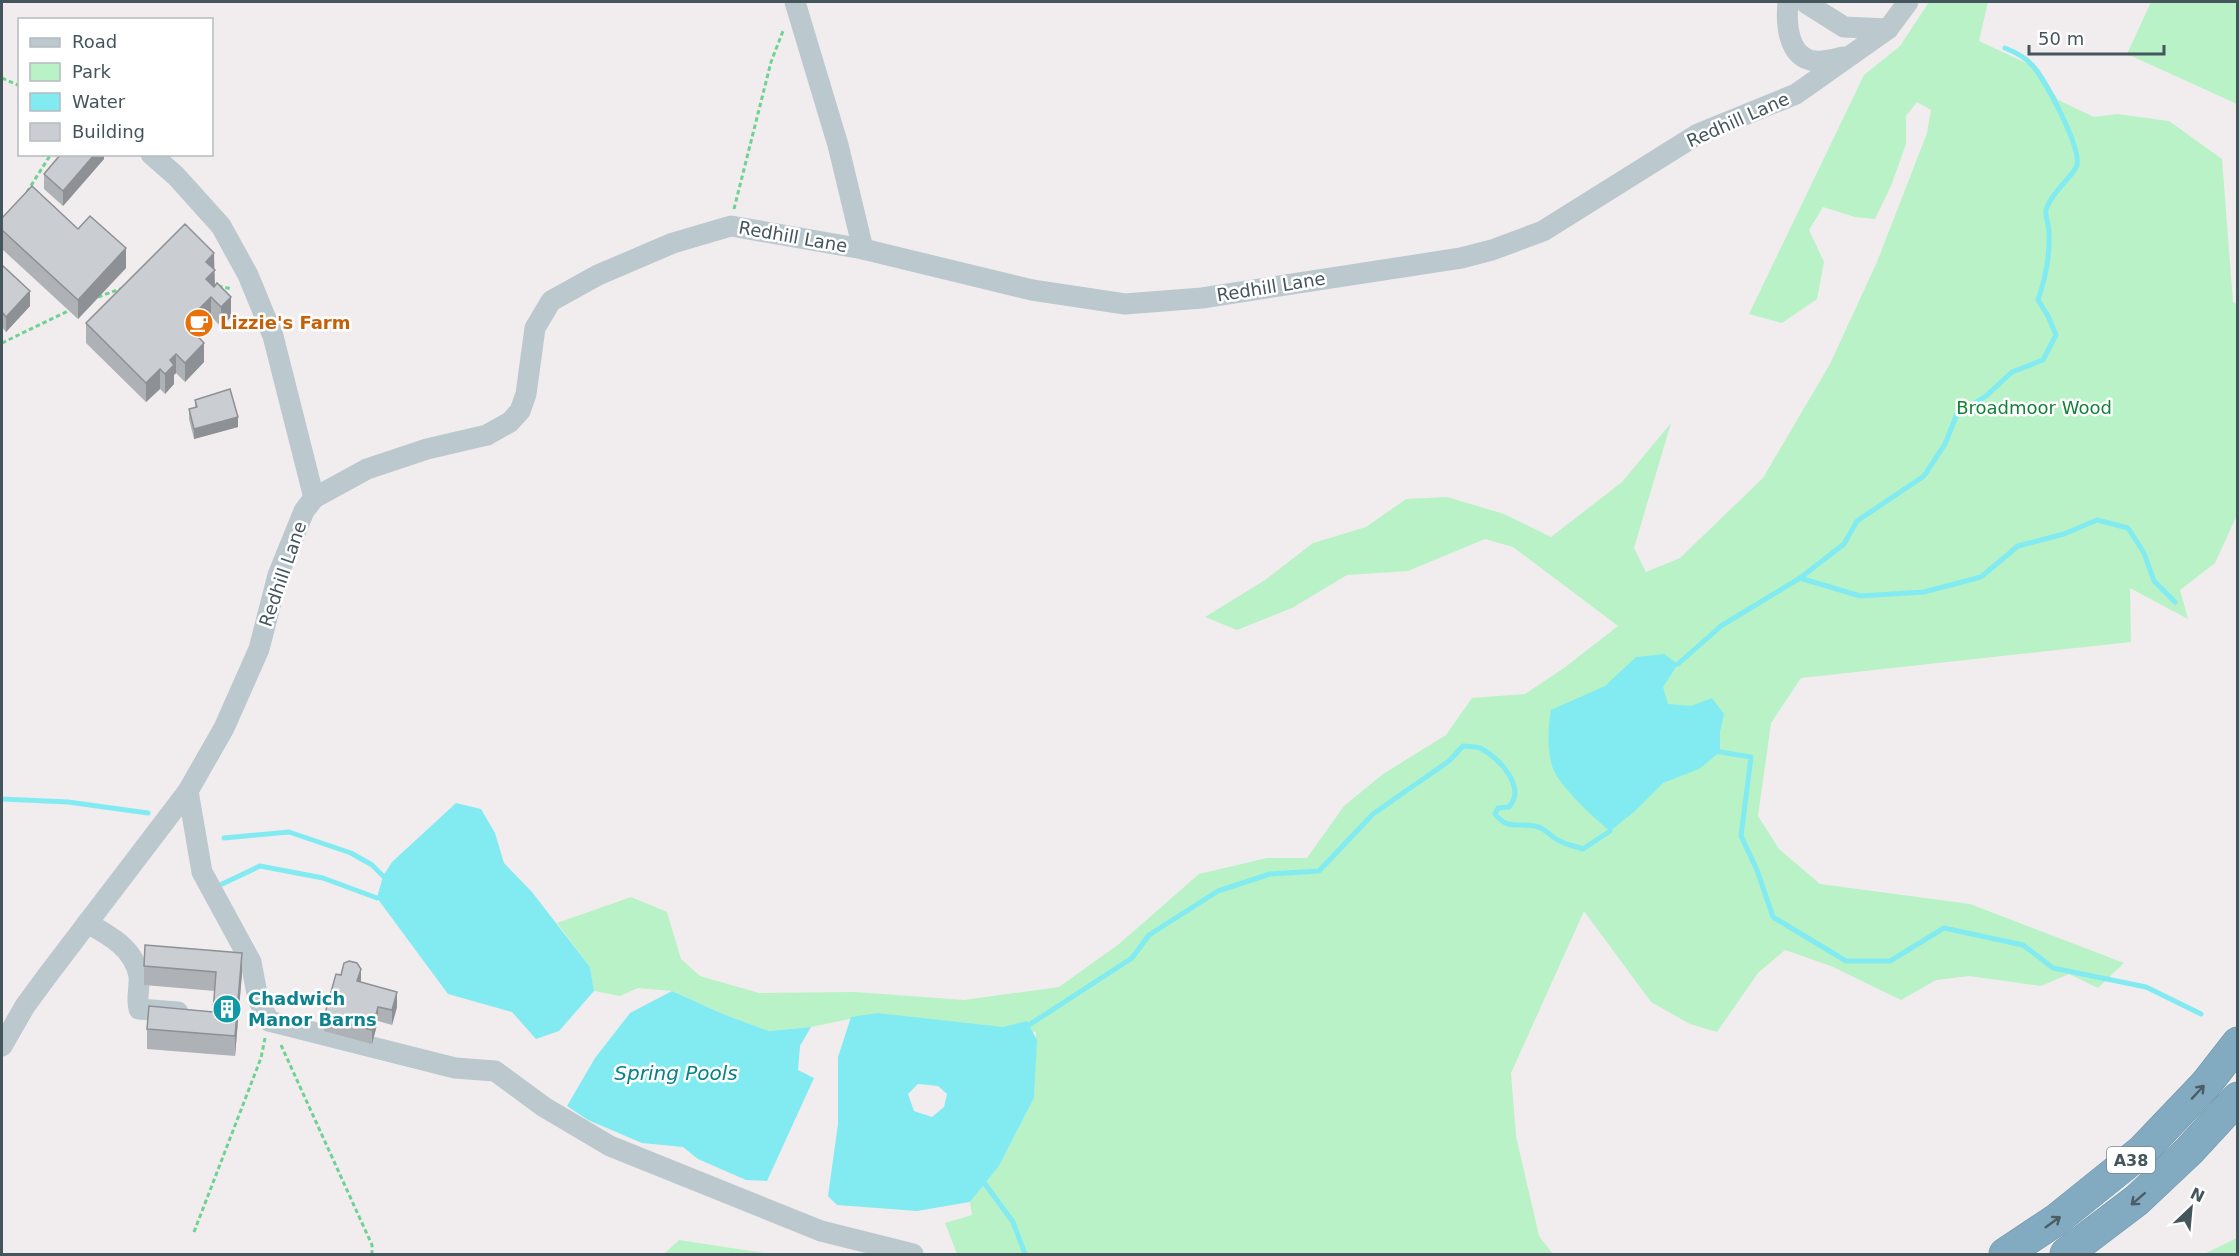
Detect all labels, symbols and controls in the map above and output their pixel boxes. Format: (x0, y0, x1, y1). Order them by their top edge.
legend (18, 18, 213, 156)
scale bar (2029, 18, 2164, 56)
text: 50 m (2038, 28, 2084, 49)
text: Road (72, 31, 117, 52)
text: Park (72, 61, 111, 82)
street label: Redhill Lane (1683, 88, 1792, 151)
text: Water (72, 91, 126, 112)
text: Building (72, 121, 145, 142)
street label: Redhill Lane (737, 217, 849, 256)
street label: Redhill Lane (1215, 268, 1327, 305)
cafe icon: Lizzie's Farm (183, 307, 215, 339)
place label: Lizzie's Farm (220, 312, 350, 333)
park label: Broadmoor Wood (1956, 397, 2112, 418)
street label: Redhill Lane (255, 518, 310, 629)
place label: Chadwich Manor Barns (248, 988, 377, 1030)
building icon: Chadwich Manor Barns (211, 993, 243, 1025)
water label: Spring Pools (614, 1061, 738, 1085)
one-way arrow (2191, 1084, 2205, 1099)
road number: A38 (2107, 1147, 2155, 1173)
north arrow (2161, 1178, 2221, 1238)
text: N (2187, 1183, 2208, 1206)
one-way arrow (2130, 1192, 2145, 1206)
one-way arrow (2045, 1215, 2061, 1228)

